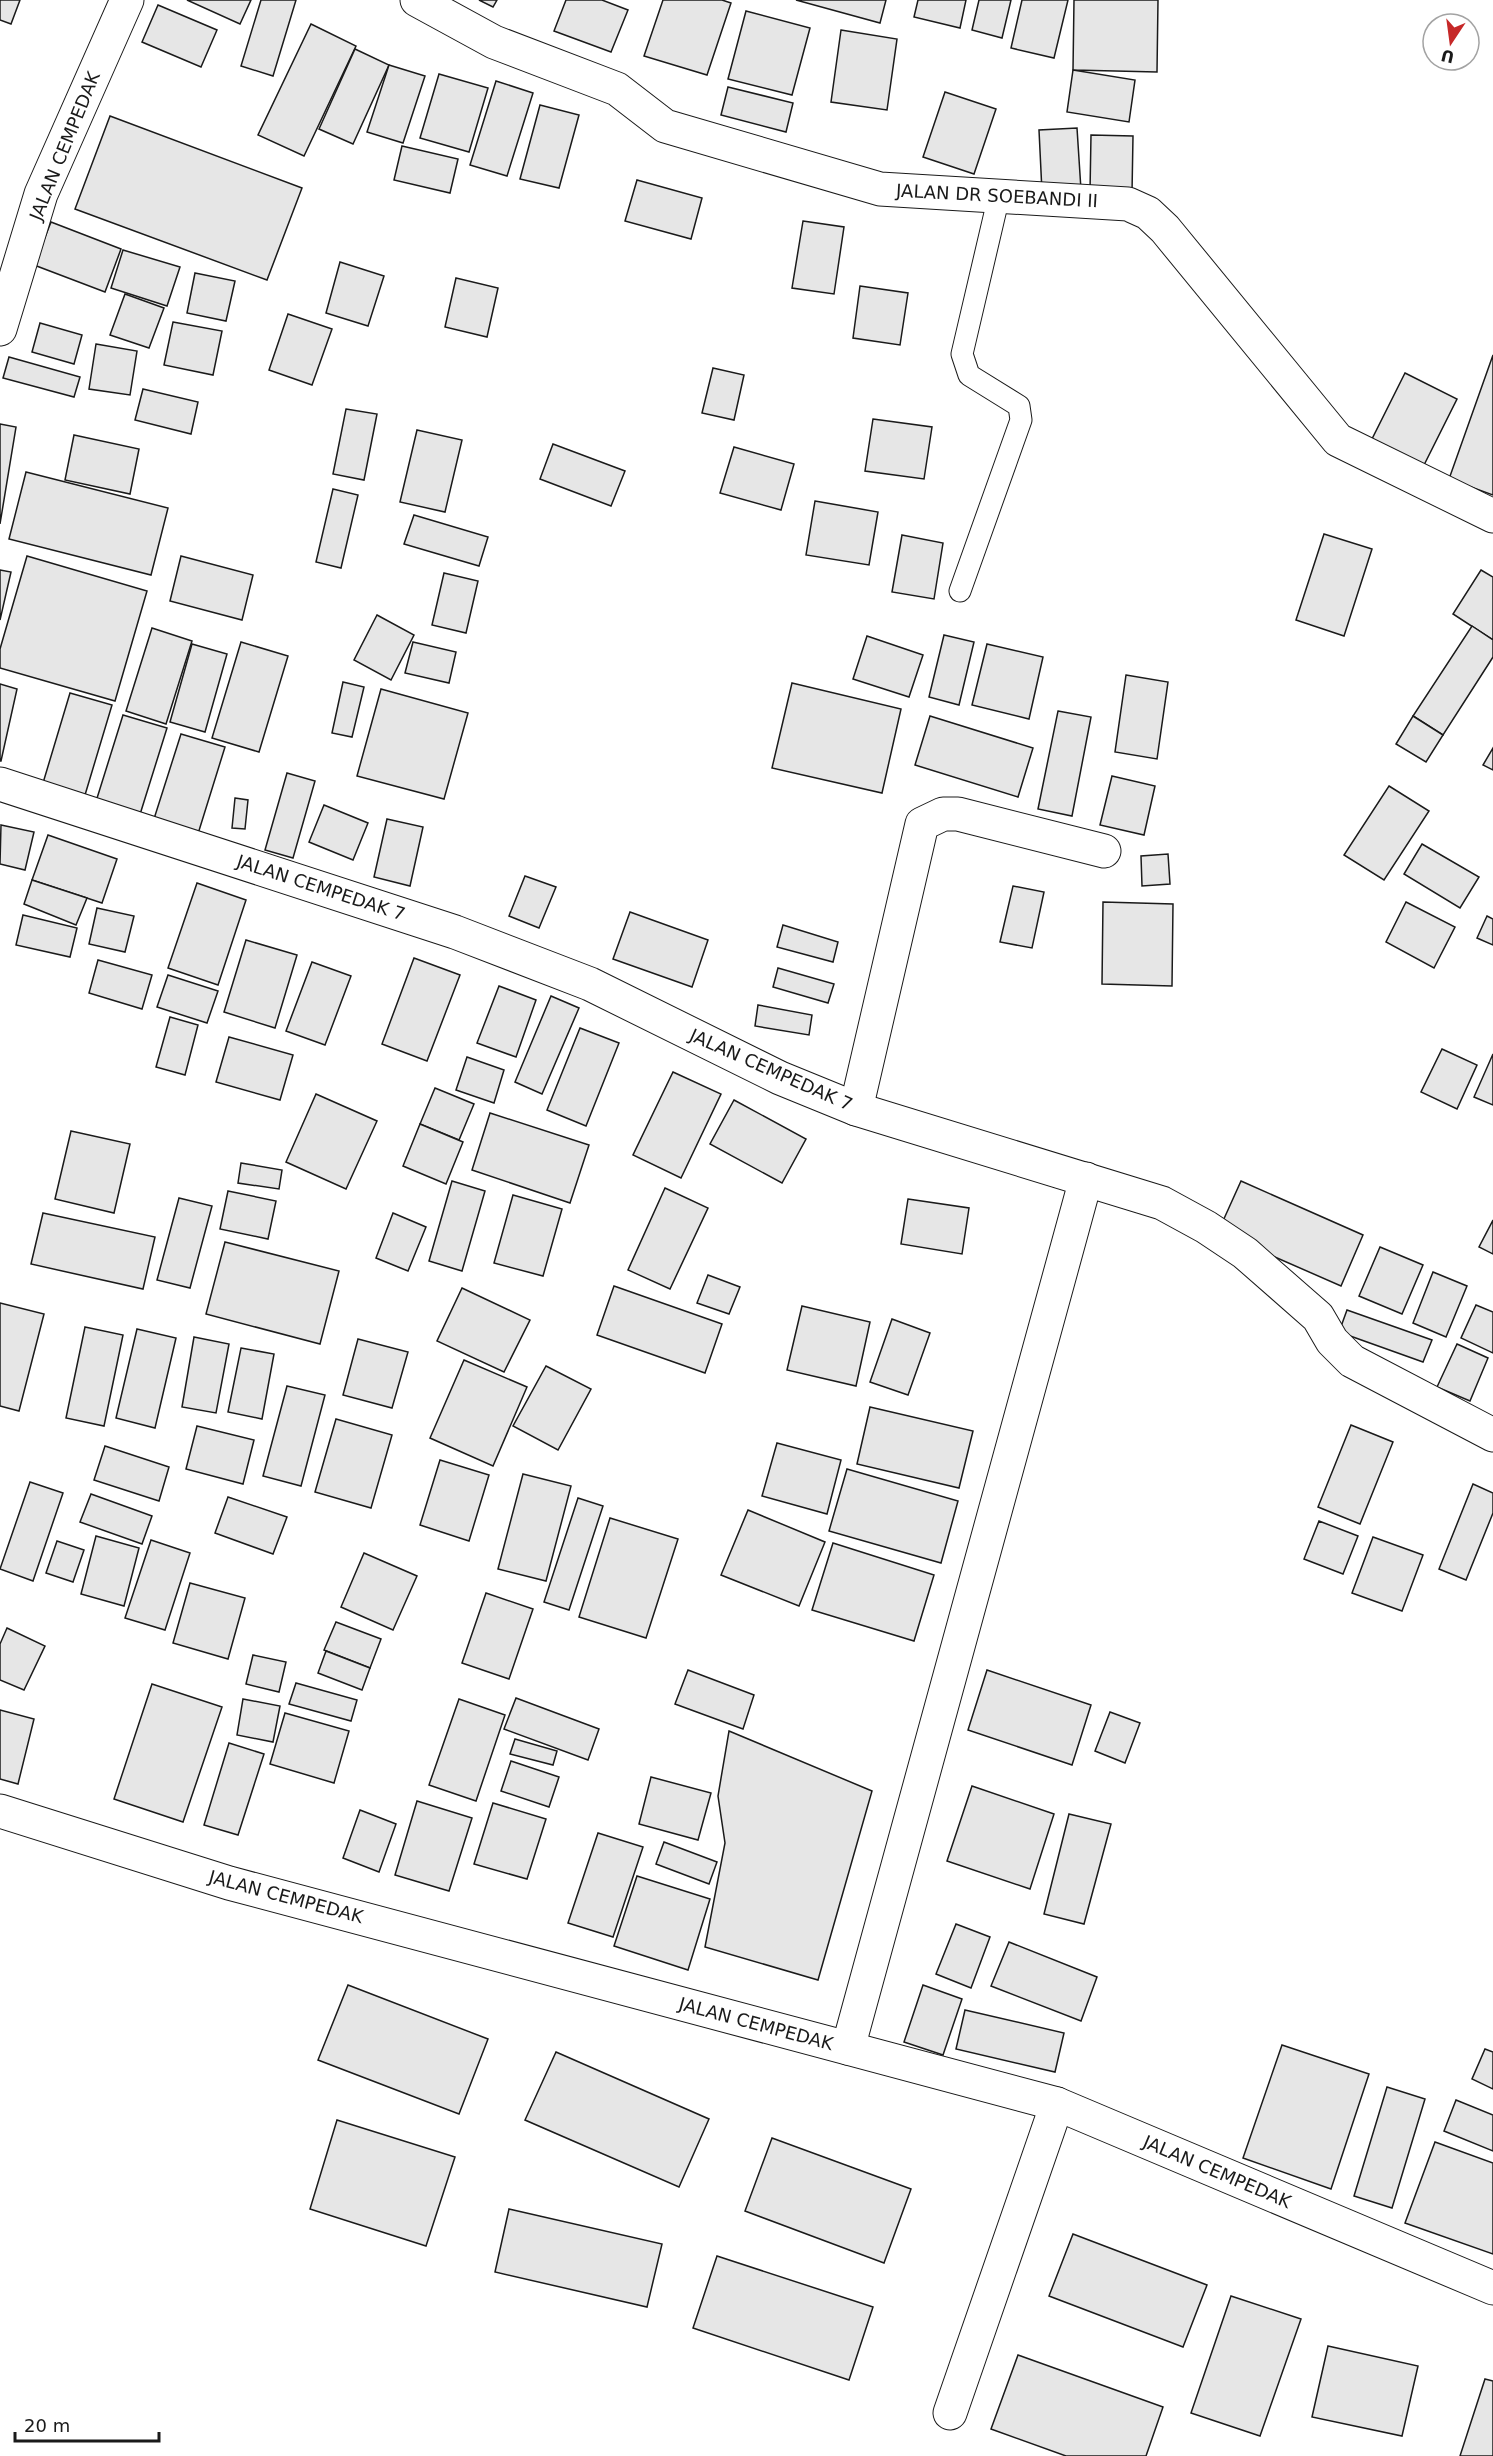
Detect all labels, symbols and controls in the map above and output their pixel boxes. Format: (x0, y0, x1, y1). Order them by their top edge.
north arrow (1421, 12, 1481, 72)
text: U (1439, 45, 1456, 67)
street label: JALAN CEMPEDAK (25, 67, 104, 224)
street label: JALAN DR SOEBANDI II (895, 180, 1098, 211)
street label: JALAN CEMPEDAK 7 (233, 850, 408, 925)
street label: JALAN CEMPEDAK 7 (686, 1024, 856, 1115)
street label: JALAN CEMPEDAK (206, 1866, 367, 1927)
street label: JALAN CEMPEDAK (676, 1993, 837, 2054)
street label: JALAN CEMPEDAK (1139, 2130, 1295, 2213)
scale bar (15, 2405, 159, 2443)
text: 20 m (24, 2415, 70, 2436)

